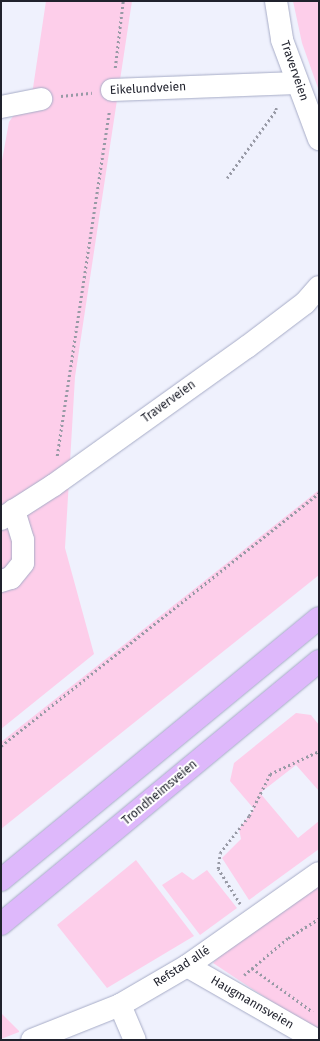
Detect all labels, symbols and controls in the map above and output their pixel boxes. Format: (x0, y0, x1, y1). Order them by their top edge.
street label: Traverveien (277, 39, 311, 103)
street label: Eikelundveien (109, 80, 187, 98)
street label: Traverveien (139, 378, 199, 426)
street label: Trondheimsveien (120, 757, 200, 829)
street label: Refstad allé (151, 943, 213, 991)
street label: Haugmannsveien (208, 973, 296, 1033)

